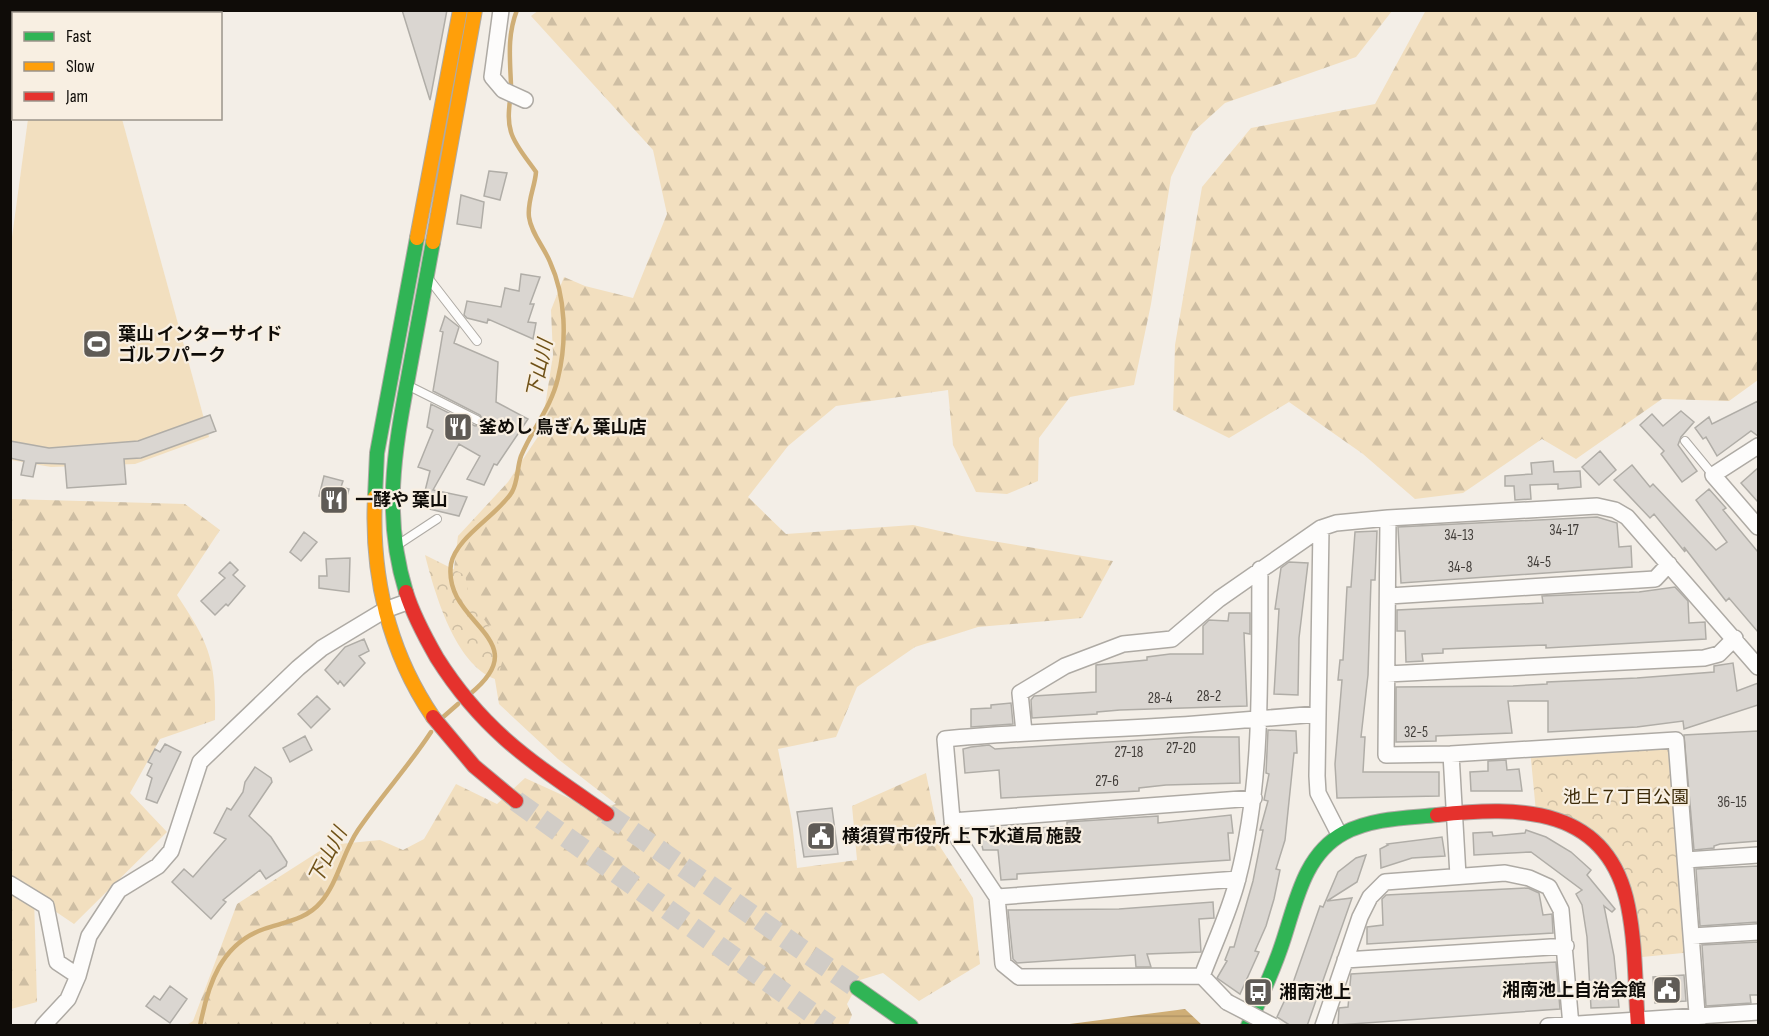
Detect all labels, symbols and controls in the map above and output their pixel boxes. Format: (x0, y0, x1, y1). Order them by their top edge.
legend (12, 12, 222, 120)
text: Fast (66, 26, 92, 47)
text: Slow (66, 56, 95, 77)
text: Jam (65, 86, 88, 107)
place label: 葉山 インターサイド ゴルフパーク (118, 324, 282, 366)
sports icon: 葉山 インターサイド ゴルフパーク (81, 328, 113, 360)
water label: 下山川 (522, 335, 558, 401)
restaurant icon: 釜めし 鳥ぎん 葉山店 (442, 411, 474, 443)
place label: 釜めし 鳥ぎん 葉山店 (479, 417, 647, 438)
restaurant icon: 一酵や 葉山 (318, 484, 350, 516)
place label: 一酵や 葉山 (355, 490, 448, 511)
house number: 34-17 (1549, 521, 1579, 540)
house number: 34-13 (1444, 526, 1474, 545)
house number: 34-5 (1527, 553, 1551, 572)
house number: 34-8 (1448, 558, 1472, 577)
house number: 28-2 (1197, 687, 1221, 706)
house number: 28-4 (1148, 689, 1172, 708)
house number: 32-5 (1404, 723, 1428, 742)
house number: 27-20 (1166, 739, 1196, 758)
house number: 27-18 (1115, 743, 1143, 762)
house number: 27-6 (1095, 772, 1119, 791)
park label: 池上７丁目公園 (1563, 787, 1689, 808)
house number: 36-15 (1717, 793, 1747, 812)
public building icon: 横須賀市役所 上下水道局 施設 (805, 820, 837, 852)
water label: 下山川 (304, 822, 353, 888)
place label: 横須賀市役所 上下水道局 施設 (842, 826, 1082, 847)
public building icon: 湘南池上自治会館 (1651, 974, 1683, 1006)
bus stop icon: 湘南池上 (1242, 976, 1274, 1008)
place label: 湘南池上自治会館 (1502, 980, 1646, 1001)
place label: 湘南池上 (1279, 982, 1351, 1003)

